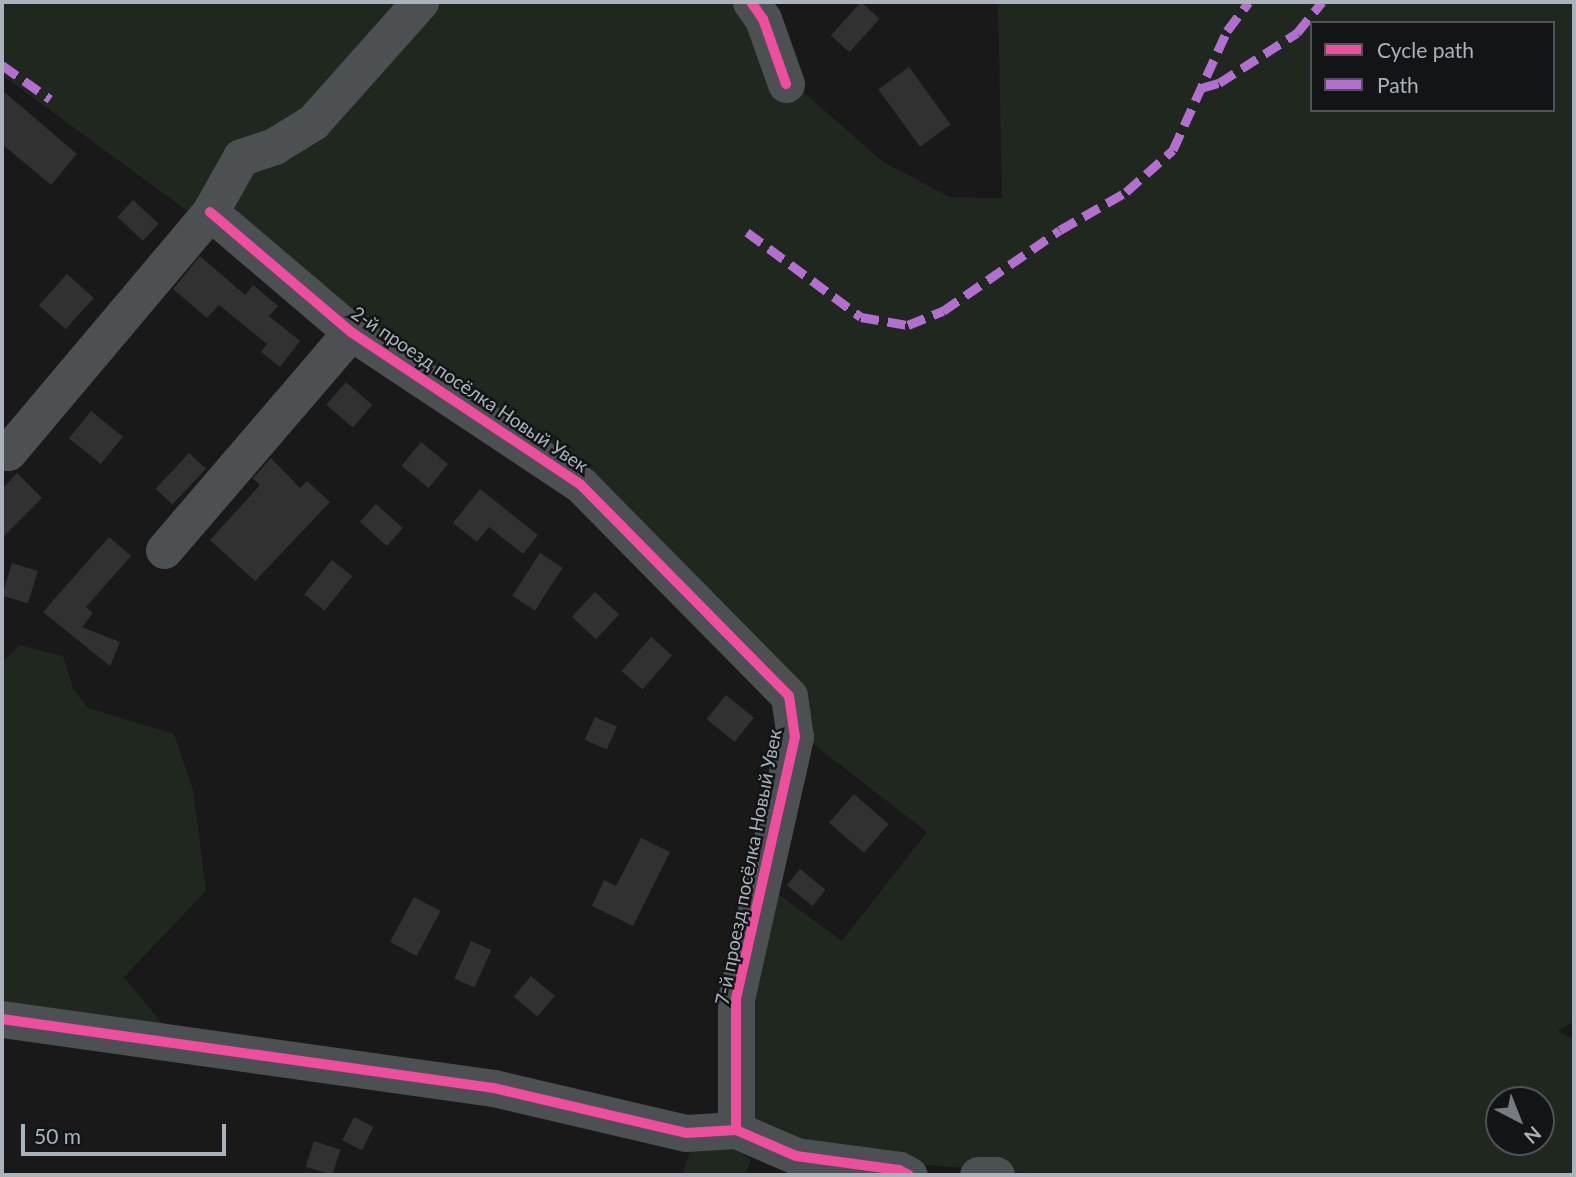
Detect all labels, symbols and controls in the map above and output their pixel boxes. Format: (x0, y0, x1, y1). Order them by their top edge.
legend (1310, 21, 1555, 112)
text: Cycle path (1377, 37, 1474, 62)
text: Path (1377, 72, 1419, 97)
street label: 2-й проезд посёлка Новый Увек (347, 301, 593, 477)
street label: 7-й проезд посёлка Новый Увек (710, 727, 786, 1007)
north arrow (1485, 1086, 1555, 1156)
scale bar (24, 1110, 229, 1154)
text: N (1520, 1122, 1546, 1149)
text: 50 m (34, 1123, 81, 1148)

